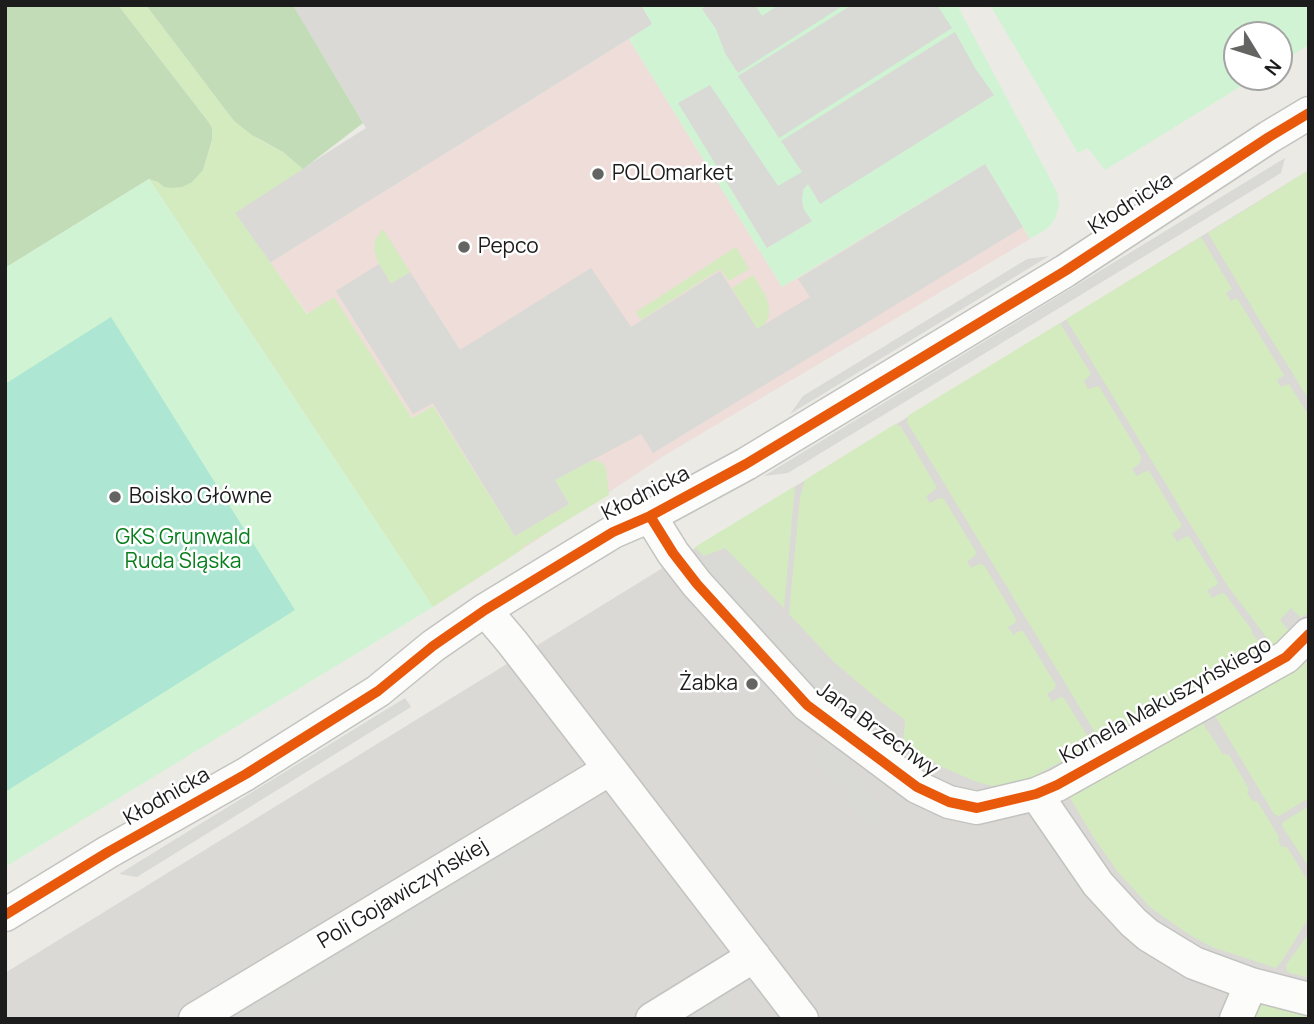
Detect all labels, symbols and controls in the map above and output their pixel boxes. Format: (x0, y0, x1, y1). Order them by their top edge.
north arrow (1223, 21, 1293, 91)
text: N (1259, 54, 1287, 81)
place label: POLOmarket (612, 161, 733, 187)
marker: POLOmarket (590, 166, 606, 182)
street label: Kłodnicka (1084, 168, 1178, 240)
place label: Pepco (478, 234, 539, 260)
marker: Pepco (456, 239, 472, 255)
street label: Kłodnicka (598, 461, 694, 527)
place label: Boisko Główne (129, 484, 272, 510)
marker: Boisko Główne (107, 489, 123, 505)
park label: GKS Grunwald Ruda Śląska (115, 525, 251, 575)
street label: Kornela Makuszyńskiego (1056, 632, 1276, 770)
place label: Żabka (679, 671, 738, 697)
marker: Żabka (744, 676, 760, 692)
street label: Jana Brzechwy (811, 678, 943, 782)
street label: Kłodnicka (120, 762, 214, 832)
street label: Poli Gojawiczyńskiej (314, 833, 492, 955)

